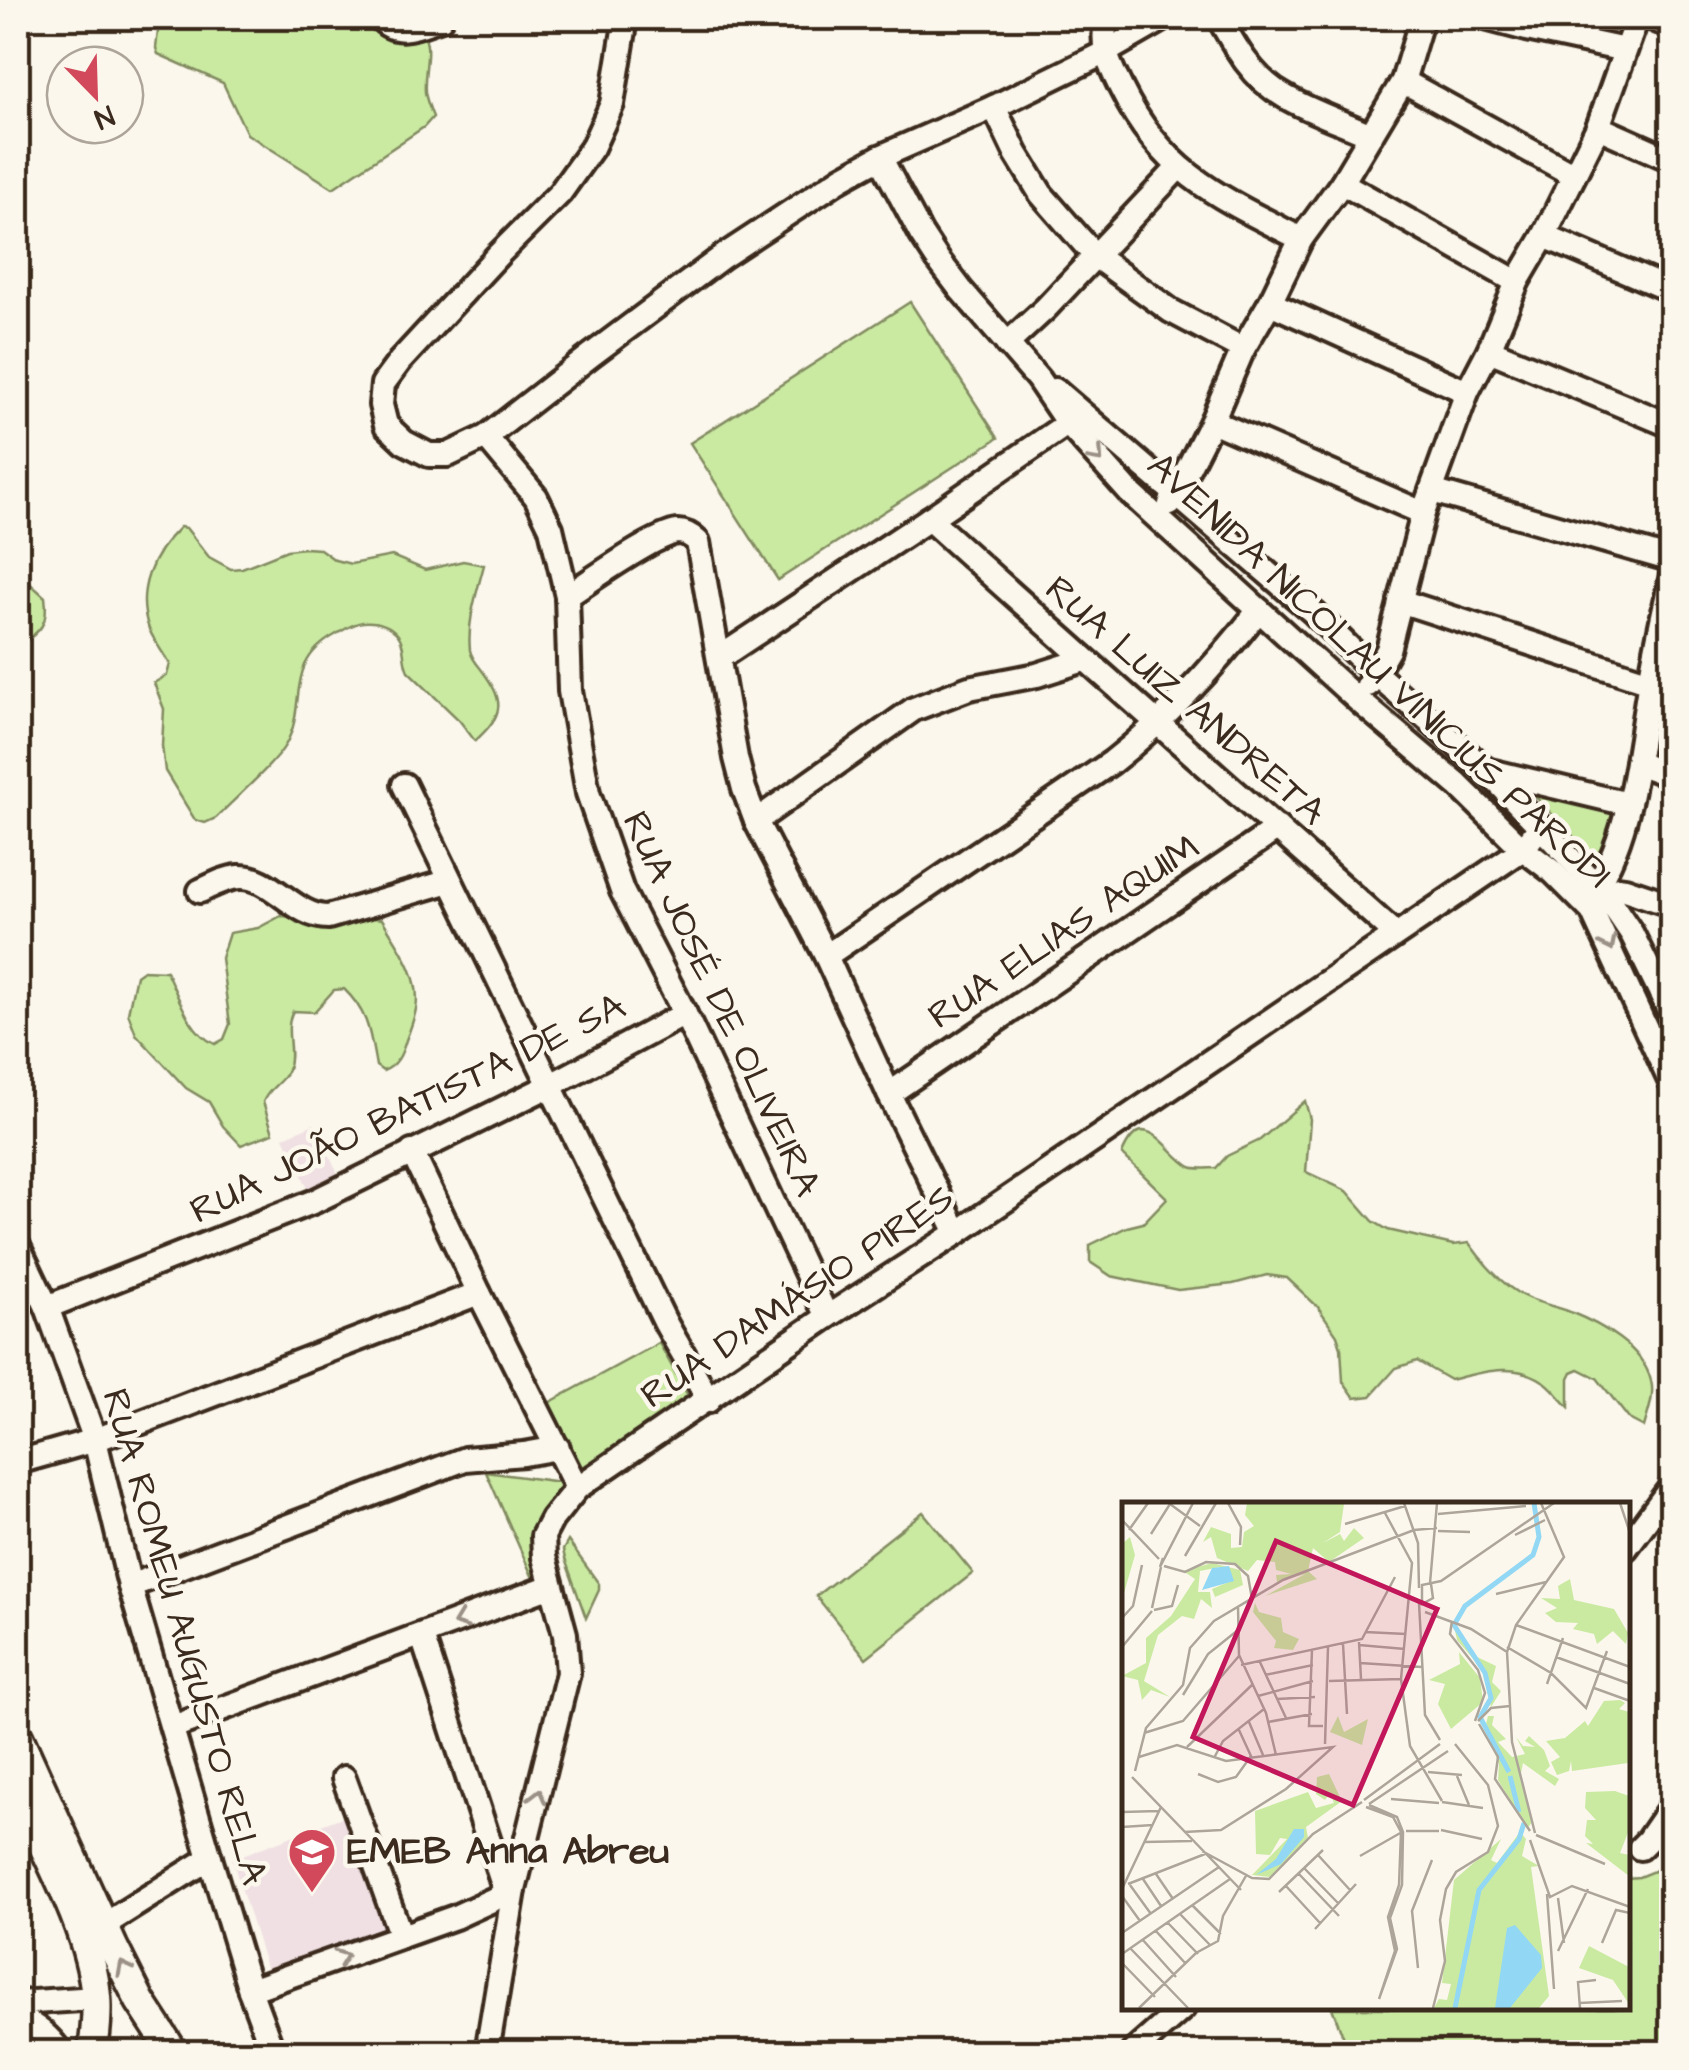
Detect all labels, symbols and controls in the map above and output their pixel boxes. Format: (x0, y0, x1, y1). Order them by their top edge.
north arrow (45, 45, 145, 145)
text: N (88, 95, 120, 138)
street label: AVENIDA NICOLAU VINICIUS PARODI (1135, 441, 1623, 901)
one-way arrow (1086, 444, 1104, 463)
street label: RUA LUIZ ANDRETA (1033, 564, 1337, 838)
street label: RUA JOSÉ DE OLIVEIRA (609, 803, 833, 1205)
street label: RUA ELIAS AQUIM (918, 822, 1210, 1042)
one-way arrow (1596, 934, 1616, 952)
street label: RUA JOÃO BATISTA DE SA (182, 981, 634, 1237)
street label: RUA DAMÁSIO PIRES (631, 1173, 965, 1421)
street label: RUA ROMEU AUGUSTO RELA (88, 1383, 280, 1891)
inset map (1122, 1502, 1629, 2010)
one-way arrow (452, 1610, 470, 1630)
one-way arrow (527, 1788, 548, 1805)
school or university icon: EMEB Anna Abreu (286, 1826, 338, 1894)
place label: EMEB Anna Abreu (347, 1826, 669, 1878)
one-way arrow (333, 1948, 350, 1969)
one-way arrow (117, 1961, 136, 1979)

